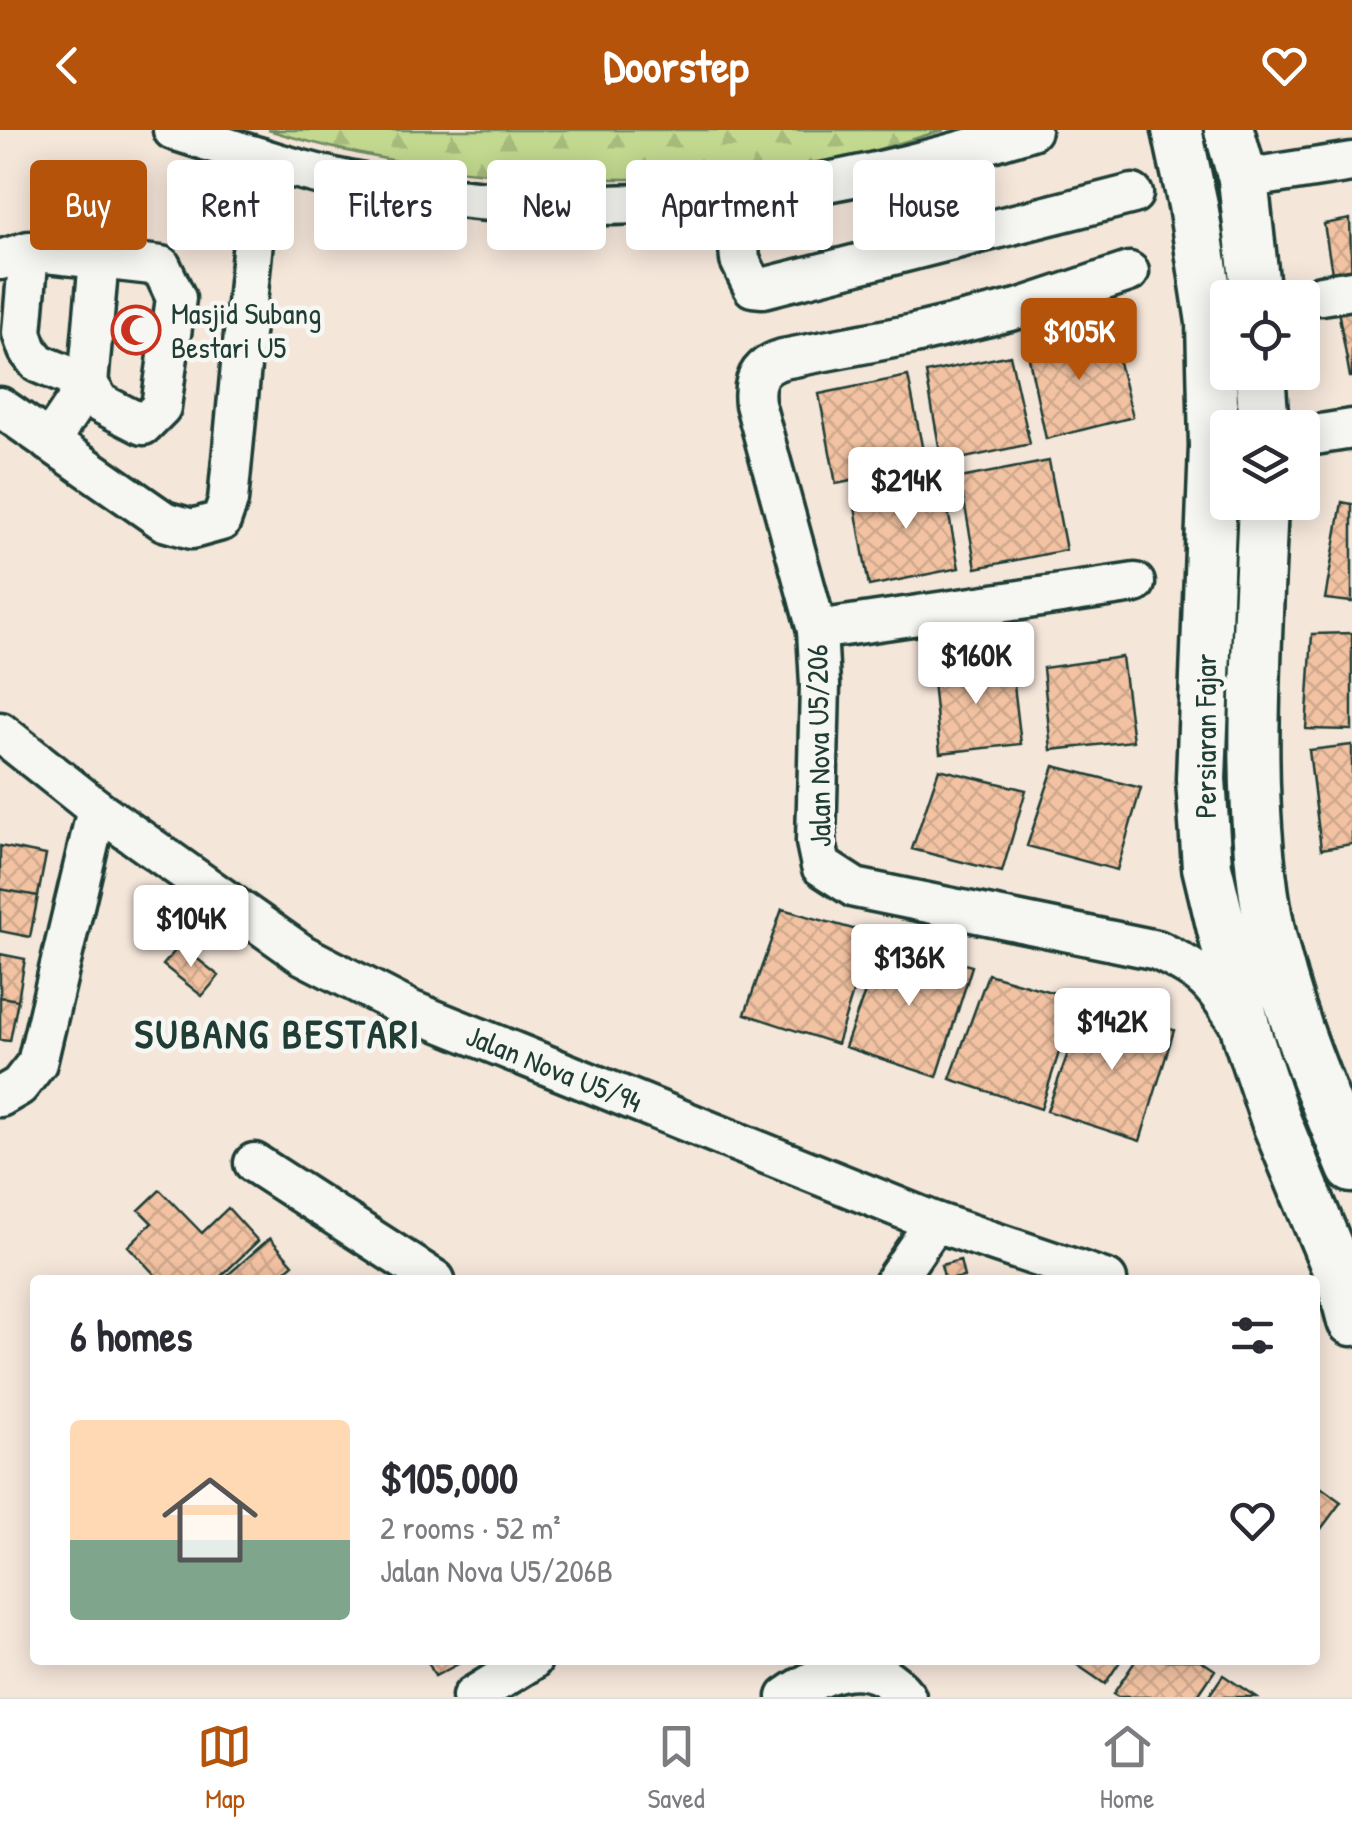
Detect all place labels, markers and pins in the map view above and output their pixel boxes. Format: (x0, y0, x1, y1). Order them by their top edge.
place label: Masjid Subang Bestari U5 (171, 293, 321, 367)
pin: $105K (1009, 298, 1149, 383)
mosque icon: Masjid Subang Bestari U5 (110, 304, 162, 356)
pin: $214K (836, 447, 976, 532)
pin: $160K (906, 622, 1046, 707)
pin: $104K (121, 885, 261, 970)
pin: $136K (839, 924, 979, 1009)
pin: $142K (1042, 988, 1182, 1073)

